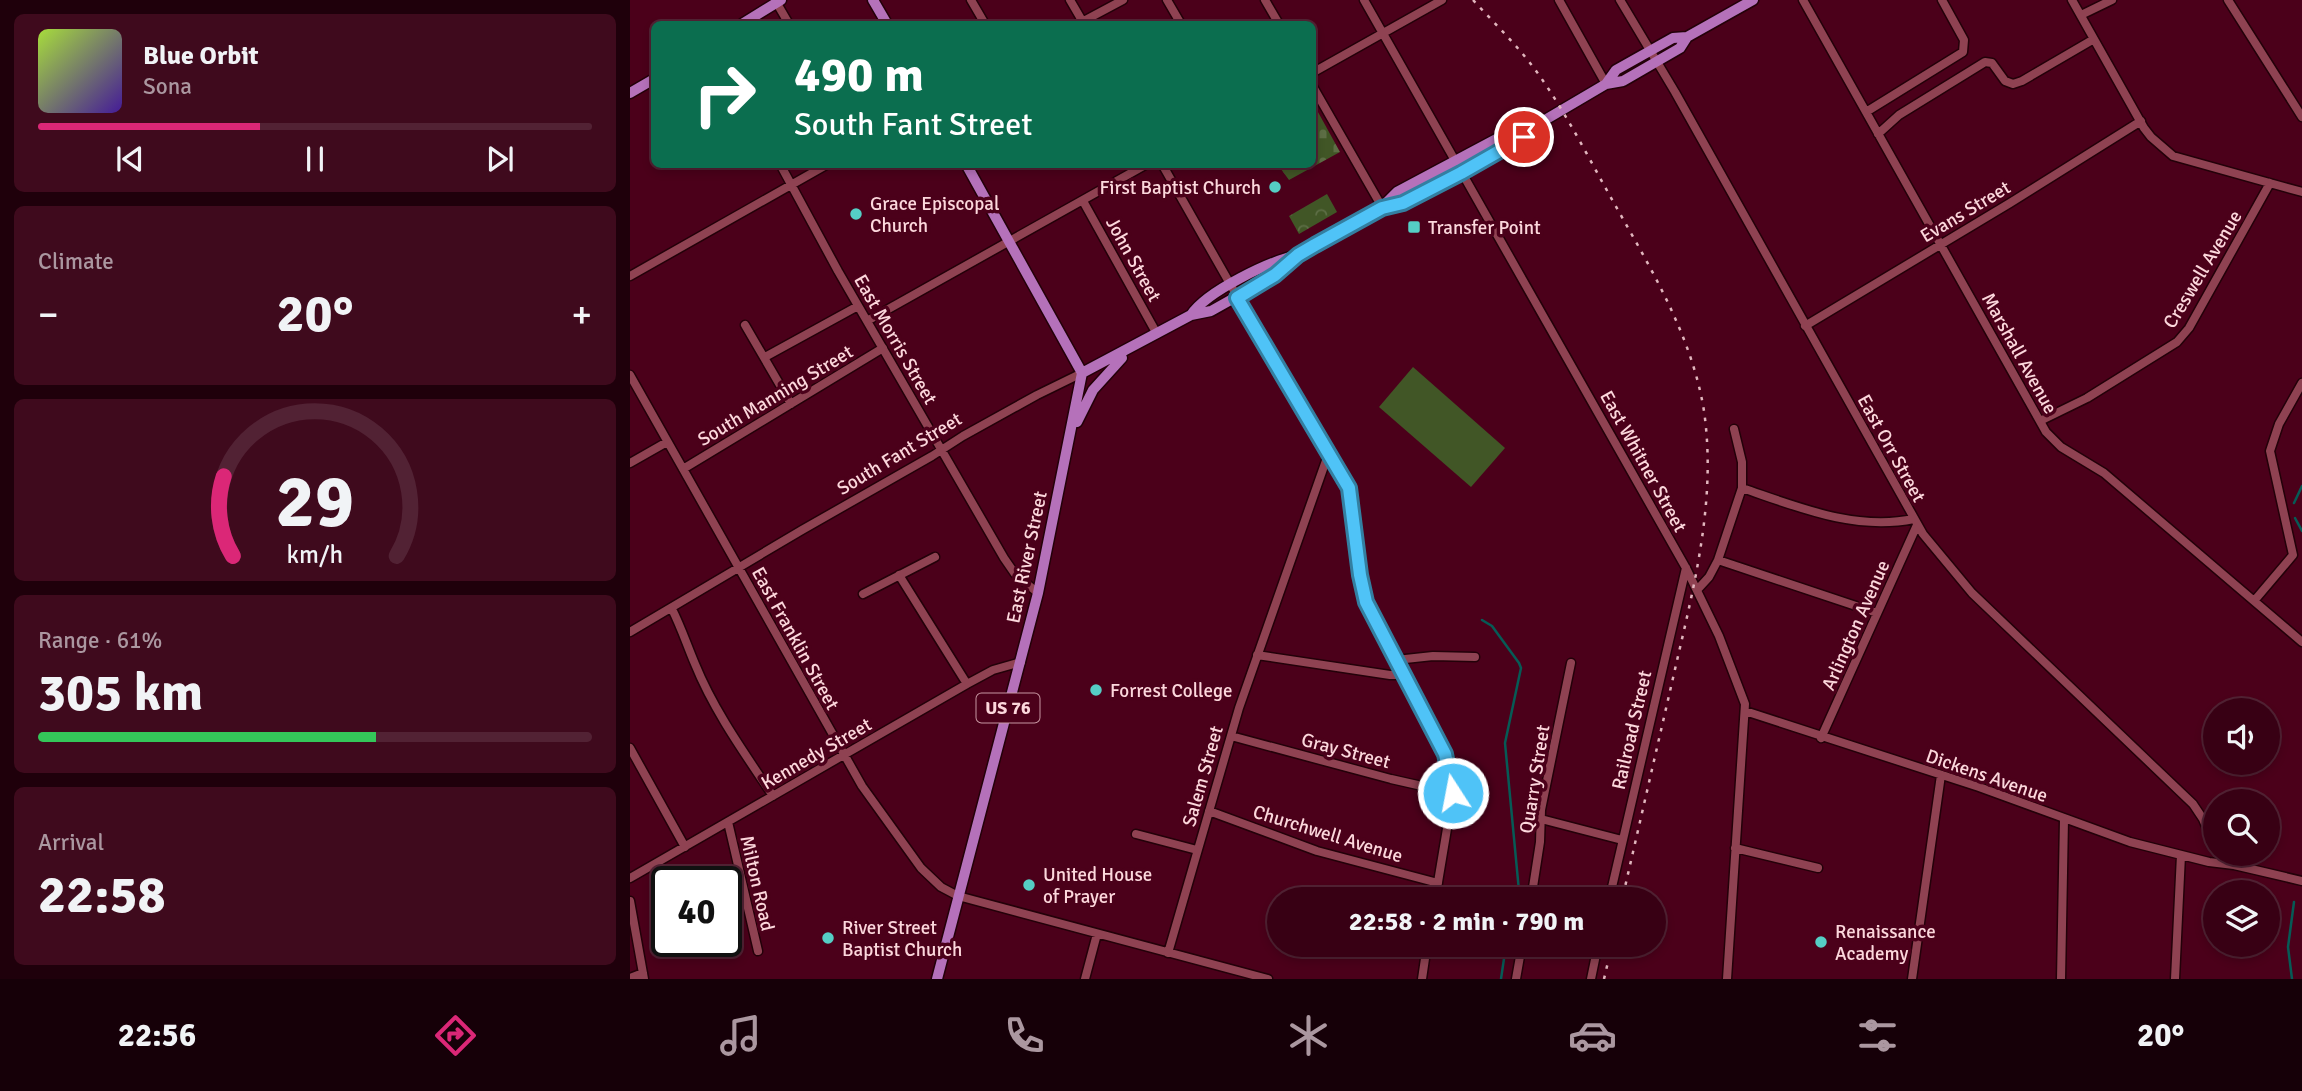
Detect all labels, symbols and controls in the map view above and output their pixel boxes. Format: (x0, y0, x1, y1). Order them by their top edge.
text: Blue Orbit (143, 40, 259, 72)
text: 490 m (794, 45, 924, 105)
icon: right (679, 49, 770, 140)
text: Sona (143, 72, 192, 101)
text: South Fant Street (794, 105, 1033, 144)
pin (1494, 107, 1554, 167)
icon: arrive (1505, 118, 1543, 156)
icon: previous (111, 140, 149, 178)
icon: pause (296, 140, 334, 178)
icon: next (481, 140, 519, 178)
street label: Evans Street (1916, 175, 2015, 248)
place label: First Baptist Church (1099, 176, 1261, 200)
marker: First Baptist Church (1267, 179, 1283, 195)
place label: Grace Episcopal Church (870, 192, 999, 238)
marker: Grace Episcopal Church (848, 206, 864, 222)
street label: Creswell Avenue (2158, 206, 2248, 333)
street label: John Street (1100, 213, 1166, 306)
place label: Transfer Point (1428, 216, 1541, 240)
marker: Transfer Point (1406, 219, 1422, 235)
text: Climate (38, 247, 114, 276)
street label: East Morris Street (848, 270, 942, 409)
text: 20° (277, 282, 353, 346)
street label: Marshall Avenue (1976, 289, 2062, 418)
text: − (38, 291, 59, 338)
text: + (571, 291, 592, 338)
street label: South Manning Street (693, 340, 858, 452)
street label: East Whitner Street (1594, 387, 1692, 537)
street label: East Orr Street (1852, 390, 1931, 507)
street label: South Fant Street (833, 407, 967, 501)
text: 29 (276, 458, 354, 547)
street label: East River Street (1001, 489, 1053, 625)
text: km/h (287, 538, 343, 569)
street label: Arlington Avenue (1816, 557, 1895, 694)
street label: East Franklin Street (746, 563, 844, 714)
text: Range · 61% (38, 626, 162, 655)
text: 305 km (38, 661, 203, 725)
street label: Railroad Street (1607, 668, 1657, 792)
place label: Forrest College (1110, 679, 1233, 703)
marker: Forrest College (1088, 682, 1104, 698)
road number: US 76 (976, 694, 1040, 722)
map controls (2203, 698, 2280, 957)
button: sound (2203, 698, 2280, 775)
street label: Kennedy Street (757, 712, 876, 795)
street label: Salem Street (1177, 723, 1229, 830)
street label: Quarry Street (1515, 723, 1555, 835)
street label: Gray Street (1299, 728, 1393, 774)
street label: Dickens Avenue (1923, 744, 2051, 808)
position arrow (1416, 756, 1490, 830)
button: search (2203, 789, 2280, 866)
street label: Churchwell Avenue (1250, 800, 1406, 868)
text: Arrival (38, 828, 104, 857)
street label: Milton Road (734, 833, 780, 933)
text: 22:58 (38, 863, 166, 927)
place label: United House of Prayer (1043, 863, 1152, 909)
speed limit sign: 40 (651, 866, 742, 957)
marker: United House of Prayer (1021, 877, 1037, 893)
button: layers (2203, 880, 2280, 957)
text: 22:58 · 2 min · 790 m (1349, 906, 1584, 938)
place label: River Street Baptist Church (842, 916, 962, 962)
place label: Renaissance Academy (1835, 920, 1936, 966)
marker: River Street Baptist Church (820, 930, 836, 946)
marker: Renaissance Academy (1813, 934, 1829, 950)
icon: directions (431, 1011, 480, 1060)
icon: music (716, 1011, 765, 1060)
icon: phone (1000, 1011, 1049, 1060)
icon: climate (1284, 1011, 1333, 1060)
icon: car (1568, 1011, 1617, 1060)
icon: filters (1853, 1011, 1902, 1060)
text: 22:56 (118, 1016, 196, 1055)
text: 20° (2137, 1016, 2184, 1055)

